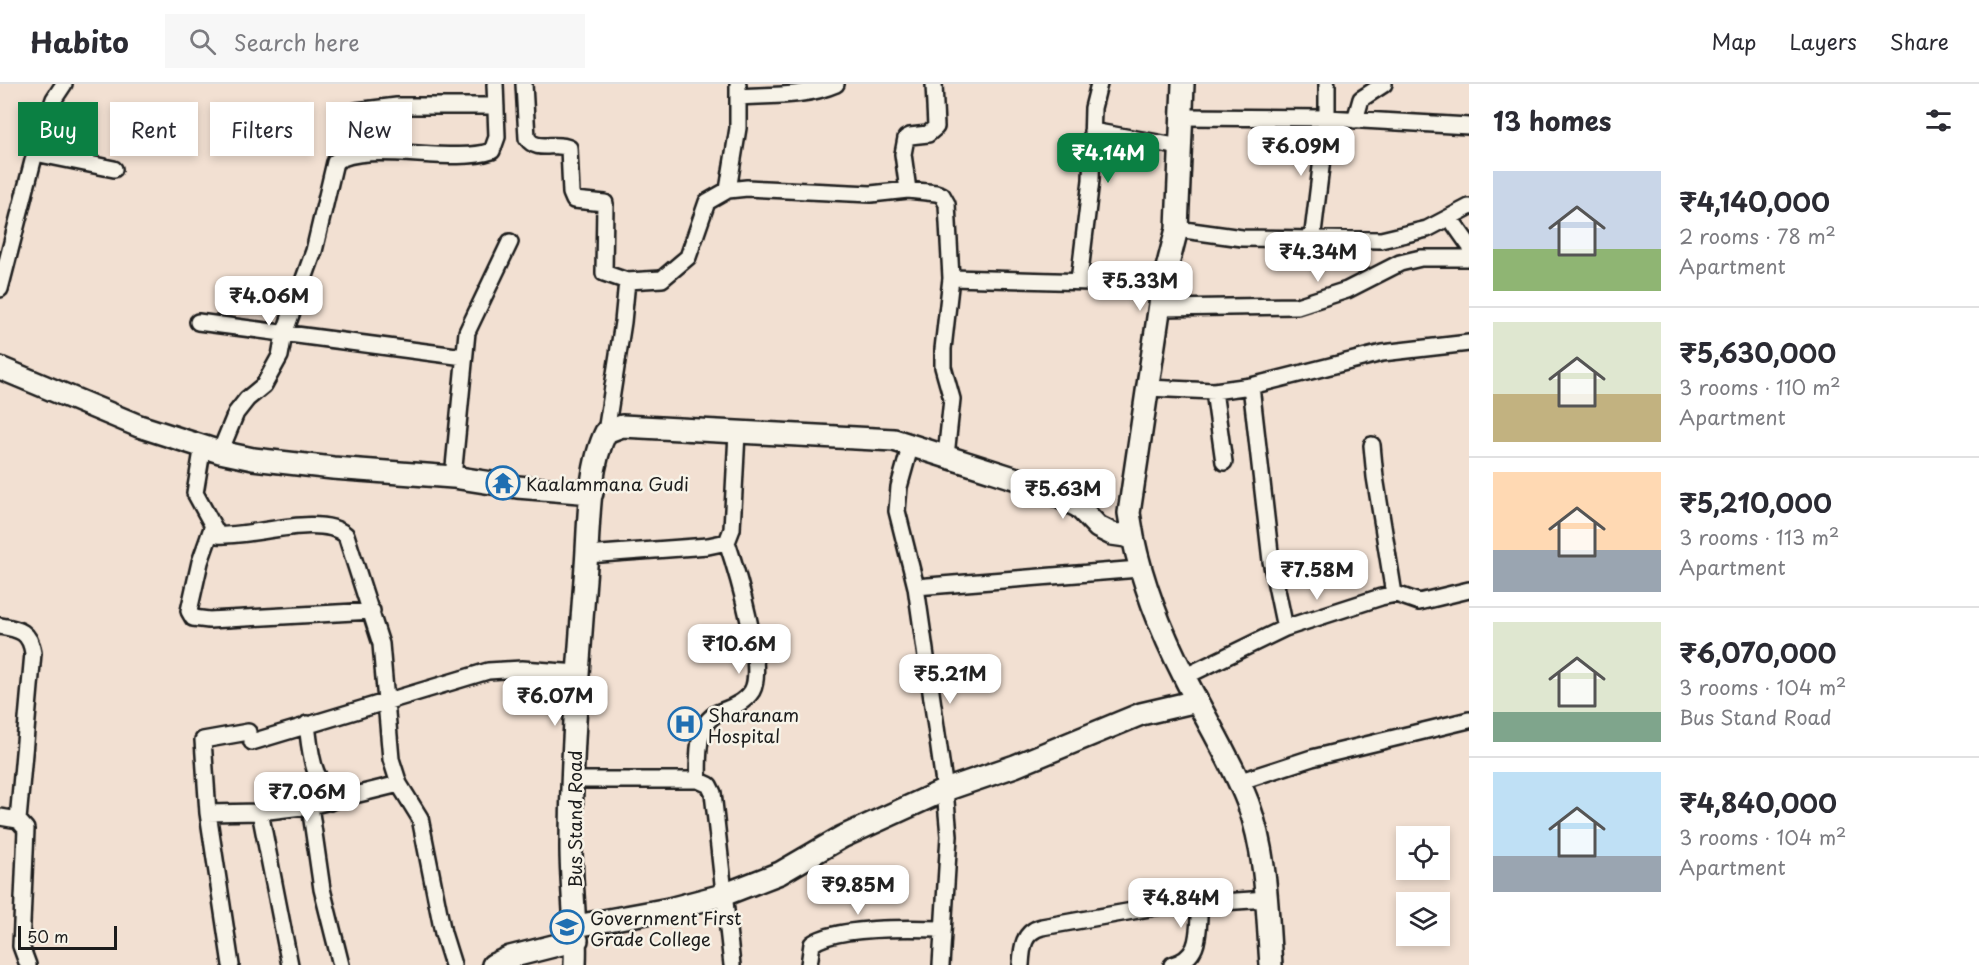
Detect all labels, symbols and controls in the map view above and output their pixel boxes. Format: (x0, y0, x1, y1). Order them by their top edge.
search box (165, 14, 585, 68)
text: Habito (30, 20, 129, 63)
icon: search (186, 25, 219, 58)
text: Search here (234, 25, 360, 58)
text: Map (1712, 25, 1756, 57)
text: Layers (1789, 25, 1857, 57)
text: Share (1890, 25, 1949, 57)
text: 13 homes (1493, 101, 1611, 140)
chip: Buy (18, 102, 98, 156)
chip: Rent (110, 102, 198, 156)
chip: Filters (210, 102, 314, 156)
chip: New (326, 102, 412, 156)
icon: filters (1922, 104, 1955, 137)
pin: ₹6.09M (1252, 126, 1350, 177)
text: ₹6.09M (1262, 130, 1340, 160)
pin: ₹4.14M (1059, 133, 1157, 184)
text: ₹4.14M (1071, 137, 1145, 167)
text: ₹4,140,000 (1679, 182, 1830, 221)
icon: home (1541, 195, 1613, 267)
text: 2 rooms · 78 m² (1679, 221, 1836, 251)
pin: ₹4.34M (1269, 232, 1367, 283)
text: ₹4.34M (1279, 236, 1357, 266)
text: Apartment (1679, 251, 1786, 281)
pin: ₹5.33M (1091, 261, 1189, 312)
text: ₹5.33M (1102, 265, 1178, 295)
pin: ₹4.06M (220, 276, 318, 327)
text: ₹4.06M (229, 280, 309, 310)
text: ₹5,630,000 (1679, 333, 1836, 372)
icon: home (1541, 346, 1613, 418)
text: 3 rooms · 110 m² (1679, 372, 1841, 402)
text: Apartment (1679, 402, 1786, 432)
temple icon: Kaalammana Gudi (485, 465, 521, 501)
pin: ₹5.63M (1014, 469, 1112, 520)
place label: Kaalammana Gudi (526, 470, 689, 497)
text: ₹5.63M (1025, 473, 1101, 503)
text: ₹5,210,000 (1679, 483, 1832, 522)
icon: home (1541, 496, 1613, 568)
text: 3 rooms · 113 m² (1679, 522, 1839, 552)
pin: ₹7.58M (1268, 550, 1366, 601)
text: Apartment (1679, 552, 1786, 582)
text: ₹7.58M (1280, 554, 1354, 584)
pin: ₹10.6M (690, 624, 788, 675)
text: ₹10.6M (702, 628, 776, 658)
text: ₹6,070,000 (1679, 633, 1836, 672)
icon: home (1541, 646, 1613, 718)
pin: ₹5.21M (901, 654, 999, 705)
text: ₹5.21M (913, 658, 987, 688)
text: 3 rooms · 104 m² (1679, 672, 1846, 702)
pin: ₹6.07M (506, 676, 604, 727)
text: ₹6.07M (517, 680, 593, 710)
place label: Sharanam Hospital (708, 701, 799, 749)
text: Bus Stand Road (1679, 702, 1832, 732)
hospital icon: Sharanam Hospital (667, 706, 703, 742)
street label: Bus Stand Road (561, 750, 588, 888)
pin: ₹7.06M (258, 772, 356, 823)
text: ₹7.06M (268, 776, 346, 806)
text: ₹4,840,000 (1679, 783, 1837, 822)
icon: home (1541, 796, 1613, 868)
text: 3 rooms · 104 m² (1679, 822, 1846, 852)
map controls (1396, 826, 1450, 946)
button: locate (1396, 826, 1450, 880)
text: Apartment (1679, 852, 1786, 882)
pin: ₹9.85M (809, 865, 907, 916)
text: ₹9.85M (821, 869, 895, 899)
pin: ₹4.84M (1132, 878, 1230, 929)
text: ₹4.84M (1142, 882, 1220, 912)
button: layers (1396, 892, 1450, 946)
place label: Government First Grade College (590, 904, 741, 952)
school or university icon: Government First Grade College (549, 909, 585, 945)
scale bar (18, 923, 117, 950)
text: 50 m (27, 924, 68, 948)

